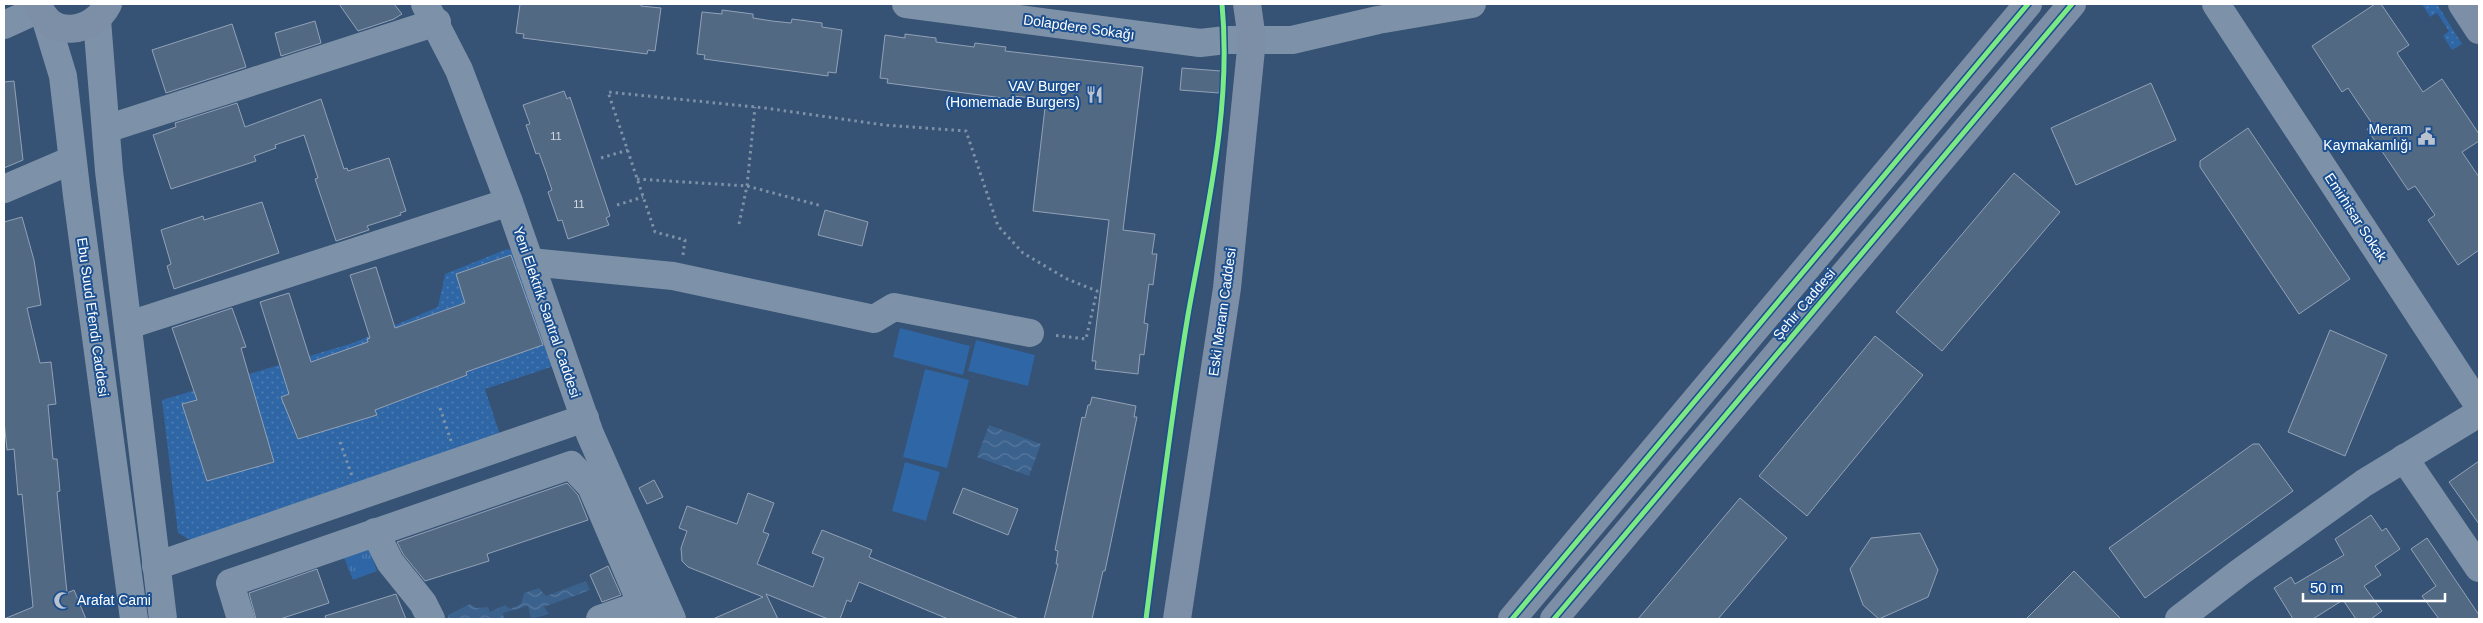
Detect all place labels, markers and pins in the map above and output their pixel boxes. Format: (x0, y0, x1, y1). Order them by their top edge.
place label: VAV Burger (Homemade Burgers) (945, 78, 1080, 110)
restaurant icon: VAV Burger (Homemade Burgers) (1084, 84, 1104, 104)
place label: Meram Kaymakamlığı (2323, 121, 2412, 153)
public building icon: Meram Kaymakamlığı (2416, 127, 2436, 147)
mosque icon: Arafat Cami (53, 590, 73, 610)
place label: Arafat Cami (77, 592, 151, 608)

